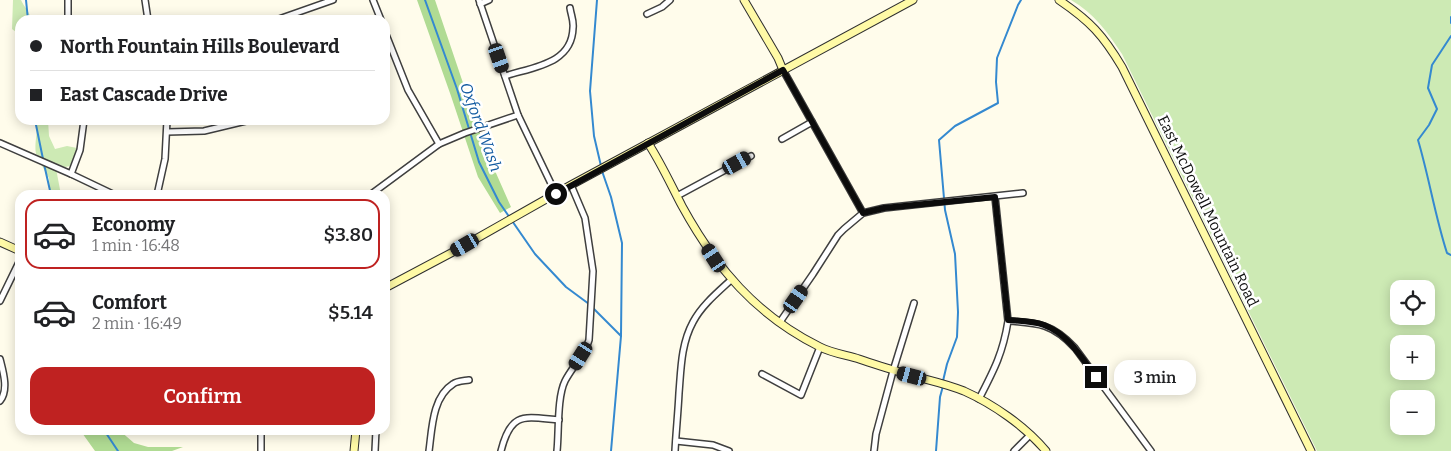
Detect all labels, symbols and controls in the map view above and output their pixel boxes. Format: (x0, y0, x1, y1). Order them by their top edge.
text: North Fountain Hills Boulevard (60, 35, 340, 58)
car (487, 41, 510, 75)
water label: Oxford Wash (456, 80, 506, 174)
text: East Cascade Drive (60, 83, 228, 106)
street label: East McDowell Mountain Road (1154, 112, 1262, 310)
car (720, 149, 753, 177)
route start (545, 183, 567, 205)
icon: car (32, 212, 77, 257)
text: Economy (92, 213, 175, 236)
text: $3.80 (323, 223, 373, 246)
car (448, 231, 481, 259)
text: 1 min · 16:48 (92, 236, 180, 255)
car (699, 241, 728, 275)
map controls (1390, 280, 1435, 435)
button: locate (1390, 280, 1435, 325)
car (781, 282, 810, 316)
icon: car (32, 290, 77, 335)
text: Comfort (92, 291, 167, 314)
text: $5.14 (328, 301, 373, 324)
text: 2 min · 16:49 (92, 314, 182, 333)
button: + (1390, 335, 1435, 380)
car (566, 339, 595, 373)
callout: 3 min (1114, 360, 1196, 394)
car (895, 365, 928, 387)
route end (1085, 366, 1107, 388)
button: Confirm (30, 367, 375, 425)
text: 3 min (1134, 368, 1176, 387)
button: − (1390, 390, 1435, 435)

